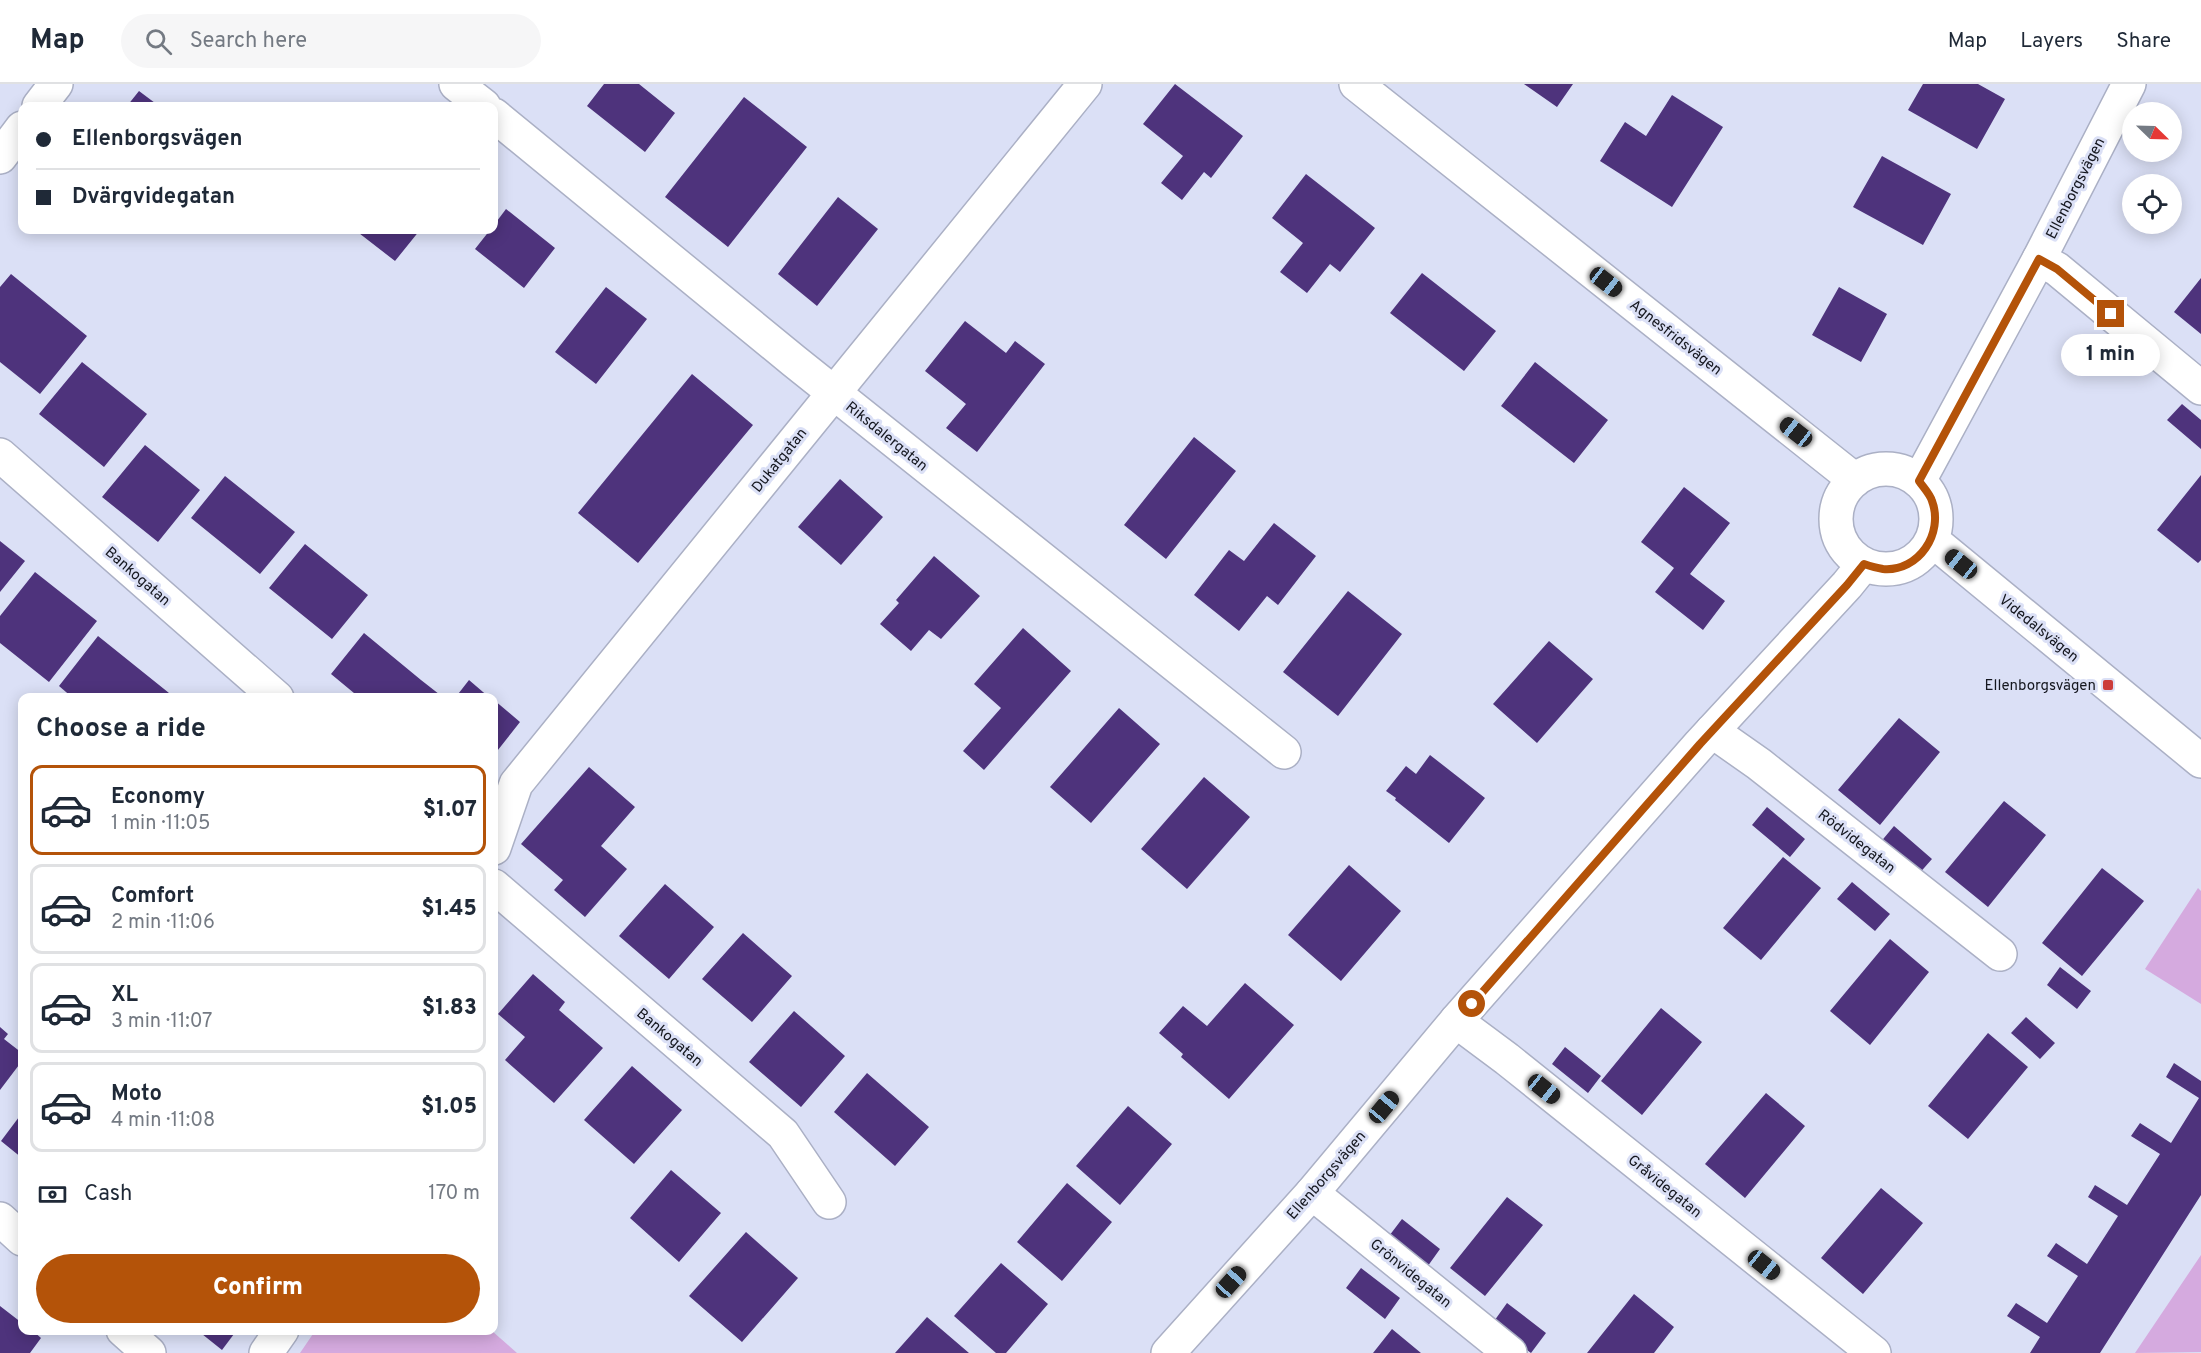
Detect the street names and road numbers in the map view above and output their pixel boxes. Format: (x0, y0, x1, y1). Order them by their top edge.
street label: Ellenborgsvägen (2043, 135, 2110, 243)
street label: Agnesfridsvägen (1625, 296, 1725, 380)
street label: Riksdalergatan (841, 398, 931, 476)
street label: Dukatgatan (748, 425, 812, 497)
street label: Bankogatan (100, 543, 174, 611)
street label: Videdalsvägen (1994, 591, 2082, 667)
street label: Rödvidegatan (1813, 806, 1899, 878)
street label: Bankogatan (632, 1005, 706, 1071)
street label: Ellenborgsvägen (1283, 1128, 1371, 1224)
street label: Gråvidegatan (1623, 1151, 1705, 1223)
street label: Grönvidegatan (1365, 1235, 1455, 1313)

